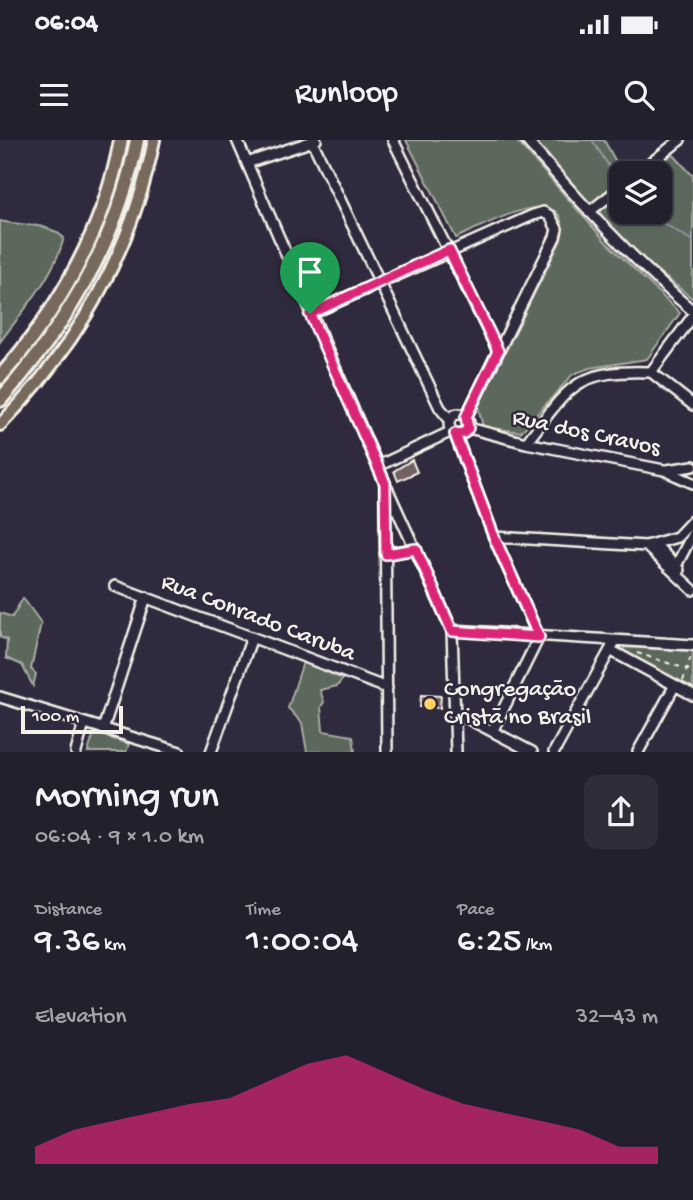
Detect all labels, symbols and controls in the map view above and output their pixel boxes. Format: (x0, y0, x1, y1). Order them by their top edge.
text: 06:04 (35, 9, 98, 40)
icon: menu (35, 76, 73, 114)
text: Runloop (295, 76, 398, 114)
icon: search (620, 76, 658, 114)
map controls (609, 161, 672, 224)
button: layers (609, 161, 672, 224)
pin (280, 242, 340, 314)
icon: arrive (291, 253, 329, 291)
street label: Rua dos Cravos (509, 404, 664, 464)
street label: Rua Conrado Caruba (157, 569, 360, 670)
place label: Congregação Cristã no Brasil (444, 676, 591, 733)
marker: Congregação Cristã no Brasil (422, 696, 438, 712)
scale bar (21, 703, 122, 735)
text: 100 m (32, 706, 79, 729)
button: share (584, 775, 658, 849)
text: Morning run (35, 776, 219, 820)
text: 06:04 · 9 × 1.0 km (35, 824, 204, 851)
text: Distance (35, 899, 102, 922)
text: Time (246, 899, 281, 922)
text: Pace (457, 899, 494, 922)
text: 9.36 (35, 922, 99, 963)
text: 1:00:04 (246, 922, 358, 963)
text: 6:25 (457, 922, 521, 963)
text: km (99, 934, 126, 957)
text: /km (521, 934, 552, 957)
text: Elevation (35, 1004, 126, 1031)
text: 32–43 m (576, 1004, 658, 1031)

